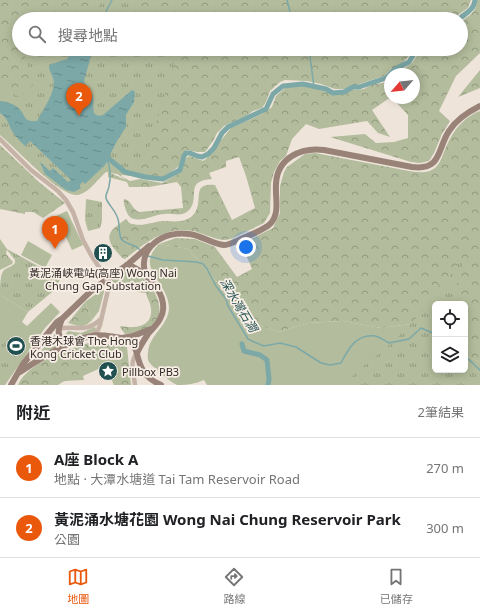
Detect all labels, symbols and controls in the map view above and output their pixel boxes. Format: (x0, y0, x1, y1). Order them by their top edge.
search box (12, 12, 468, 56)
icon: search (26, 23, 48, 45)
text: 搜尋地點 (58, 25, 118, 45)
north arrow (384, 68, 420, 104)
pin: 2 (66, 83, 92, 116)
pin: 1 (42, 216, 68, 249)
your location (236, 237, 256, 257)
building icon: 黃泥涌峽電站(高座) Wong Nai Chung Gap Substation (92, 242, 114, 264)
place label: 黃泥涌峽電站(高座) Wong Nai Chung Gap Substation (29, 265, 177, 293)
water label: 深水灣石澗 (216, 275, 263, 337)
map controls (432, 301, 468, 373)
button: locate (432, 301, 468, 337)
place label: 香港木球會 The Hong Kong Cricket Club (30, 333, 138, 361)
sports icon: 香港木球會 The Hong Kong Cricket Club (5, 335, 27, 357)
button: layers (432, 337, 468, 373)
place icon: Pillbox PB3 (97, 360, 119, 382)
place label: Pillbox PB3 (122, 364, 179, 379)
text: 附近 (16, 401, 50, 424)
text: 2筆結果 (418, 403, 464, 421)
text: A座 Block A (54, 449, 138, 469)
text: 1 (25, 459, 33, 477)
text: 270 m (426, 459, 464, 477)
text: 地點 · 大潭水塘道 Tai Tam Reservoir Road (54, 470, 300, 488)
text: 黃泥涌水塘花園 Wong Nai Chung Reservoir Park (54, 509, 401, 529)
text: 2 (25, 519, 33, 537)
text: 300 m (426, 519, 464, 537)
text: 公園 (54, 530, 80, 548)
tab: 地圖 (67, 566, 89, 606)
tab: 路線 (223, 566, 245, 606)
tab: 已儲存 (380, 566, 413, 606)

